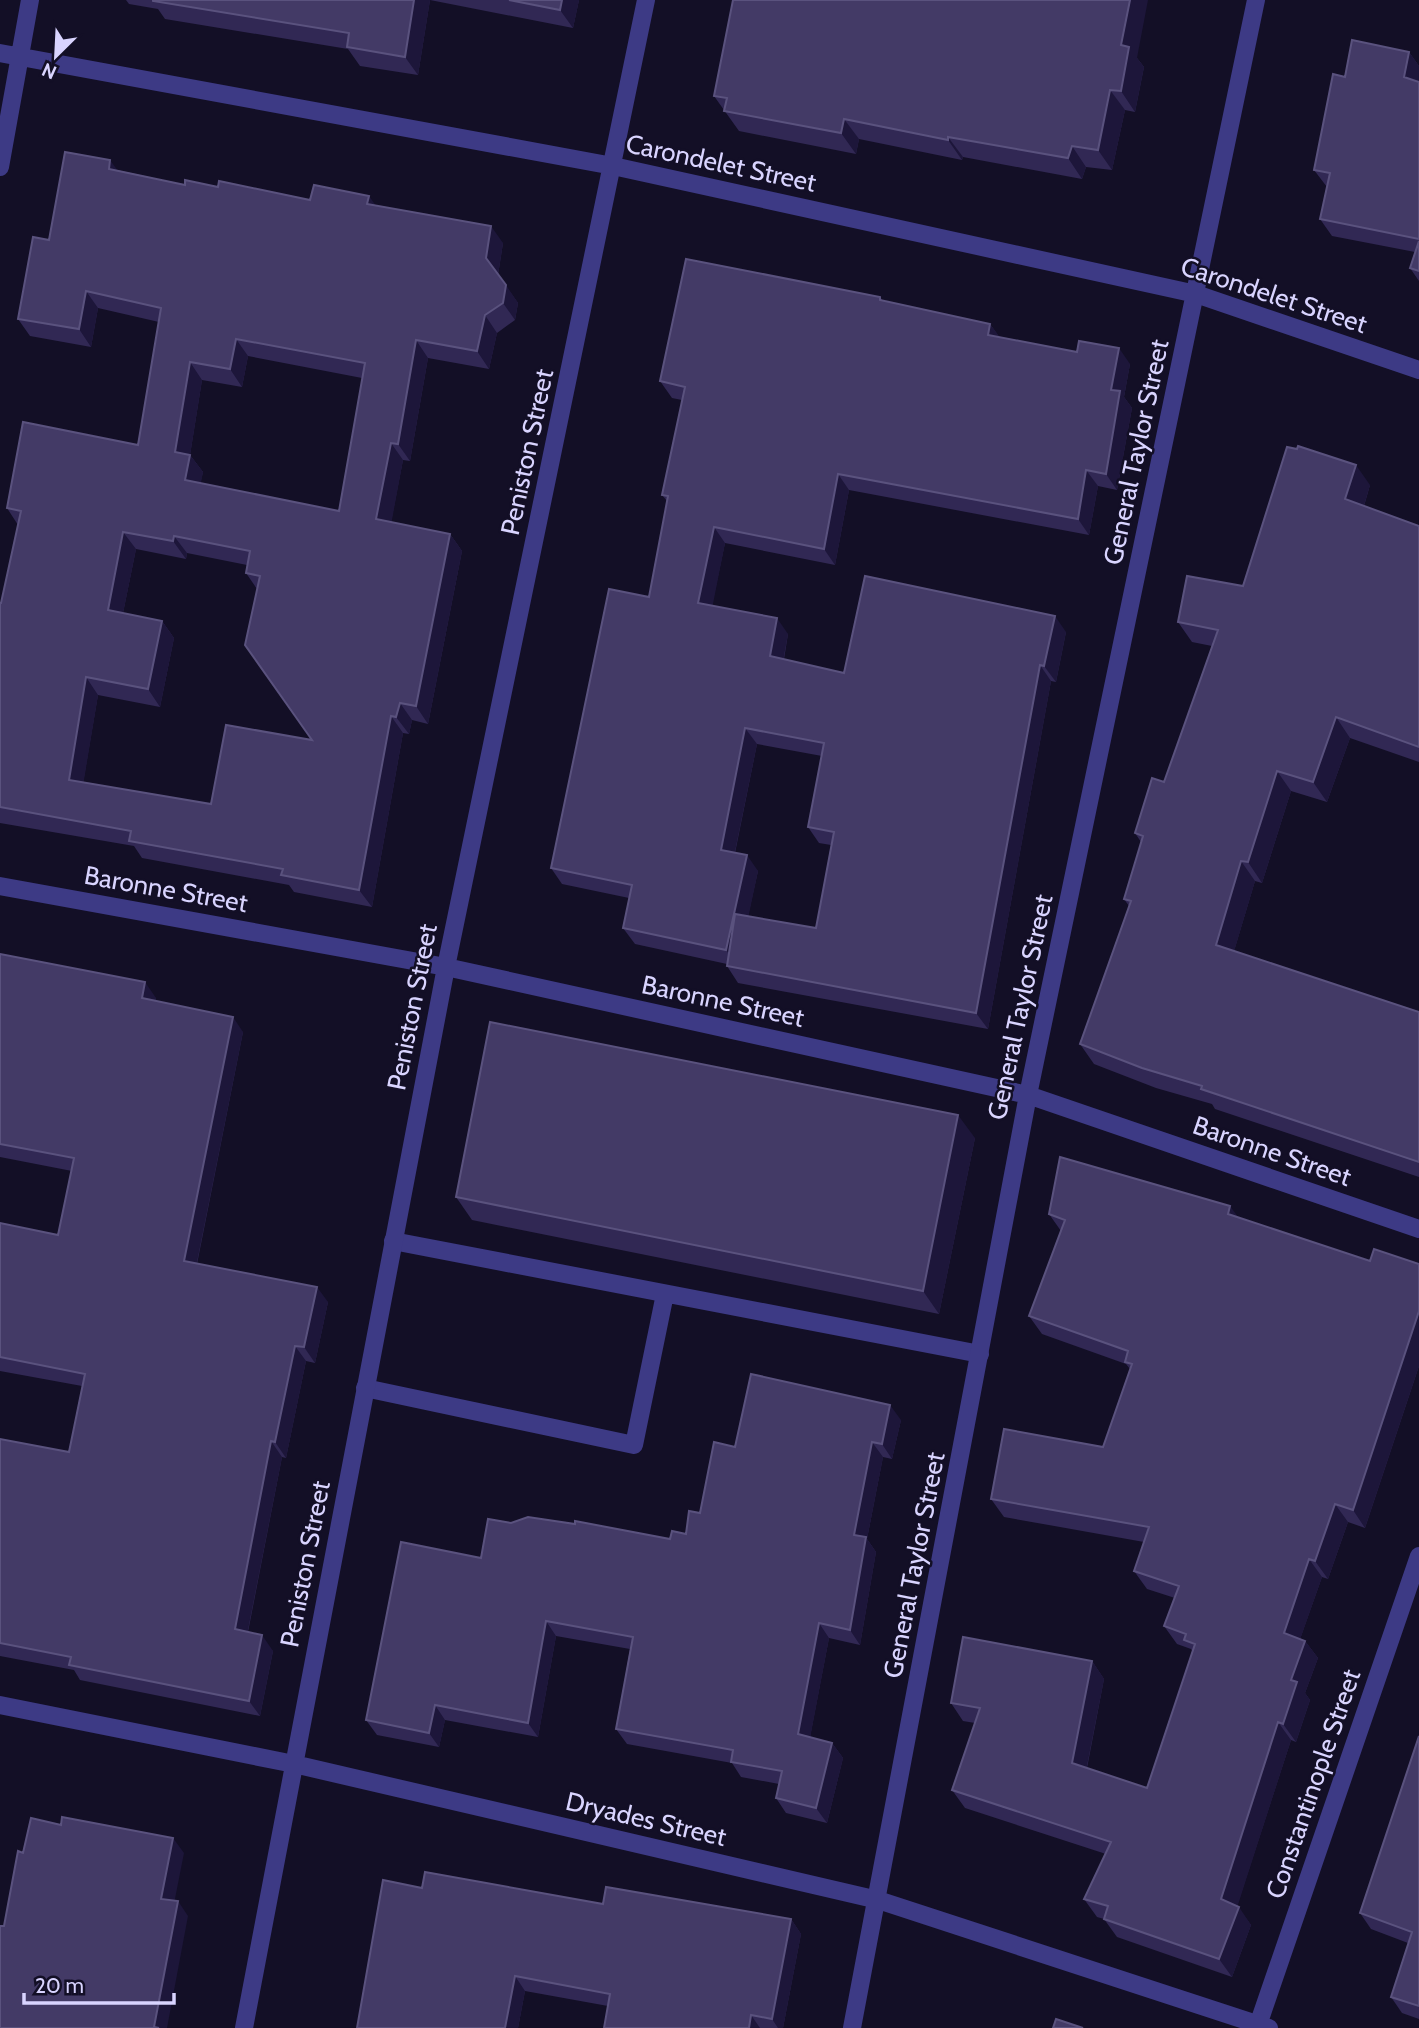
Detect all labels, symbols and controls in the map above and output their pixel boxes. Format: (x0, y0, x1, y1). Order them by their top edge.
north arrow (21, 21, 91, 91)
text: N (38, 58, 60, 84)
street label: Carondelet Street (623, 127, 819, 199)
street label: Carondelet Street (1177, 250, 1371, 340)
street label: General Taylor Street (1096, 336, 1176, 568)
street label: Peniston Street (494, 366, 560, 538)
street label: Baronne Street (82, 859, 250, 919)
street label: General Taylor Street (980, 891, 1060, 1123)
street label: Peniston Street (380, 921, 444, 1093)
street label: Baronne Street (639, 968, 807, 1034)
street label: Baronne Street (1189, 1109, 1356, 1193)
street label: General Taylor Street (876, 1449, 952, 1681)
street label: Peniston Street (273, 1478, 337, 1650)
street label: Constantinople Street (1259, 1665, 1367, 1903)
street label: Dryades Street (563, 1785, 730, 1853)
scale bar (24, 1962, 175, 2006)
text: 20 m (35, 1973, 84, 1998)

